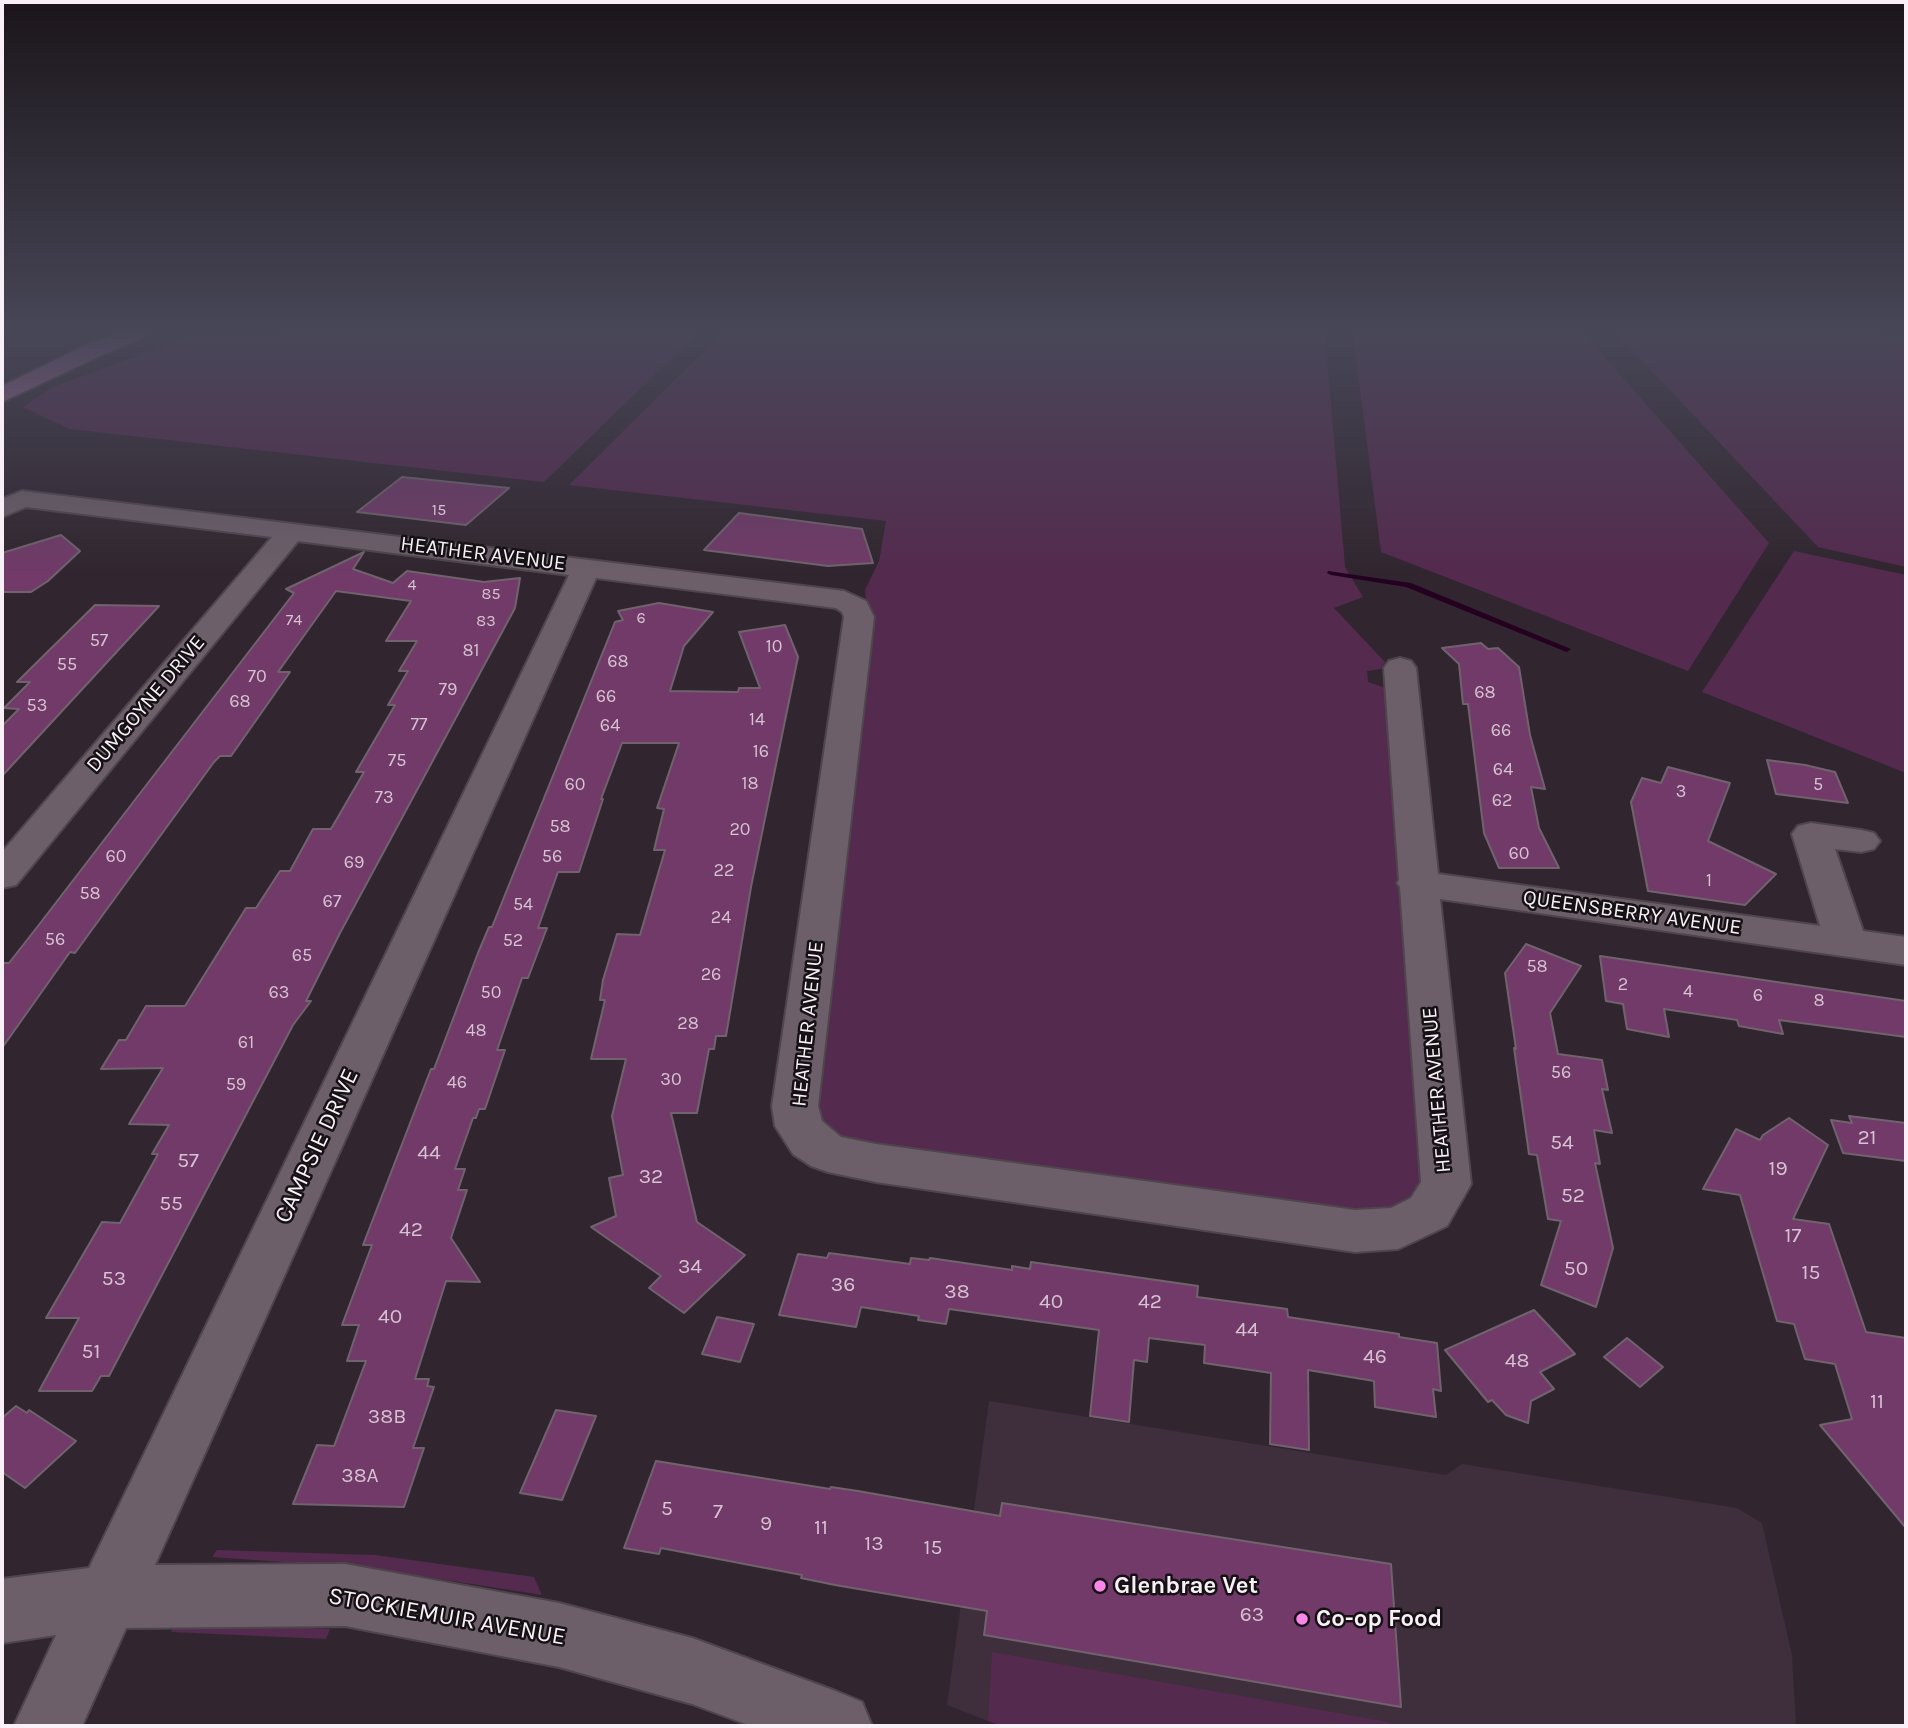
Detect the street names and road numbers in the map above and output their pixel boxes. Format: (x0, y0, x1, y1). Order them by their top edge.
street label: HEATHER AVENUE (399, 531, 567, 577)
street label: DUMGOYNE DRIVE (81, 630, 211, 778)
street label: QUEENSBERRY AVENUE (1521, 885, 1743, 941)
street label: HEATHER AVENUE (787, 940, 829, 1108)
street label: HEATHER AVENUE (1417, 1006, 1457, 1174)
street label: CAMPSIE DRIVE (269, 1064, 365, 1228)
street label: STOCKIEMUIR AVENUE (326, 1582, 568, 1652)

